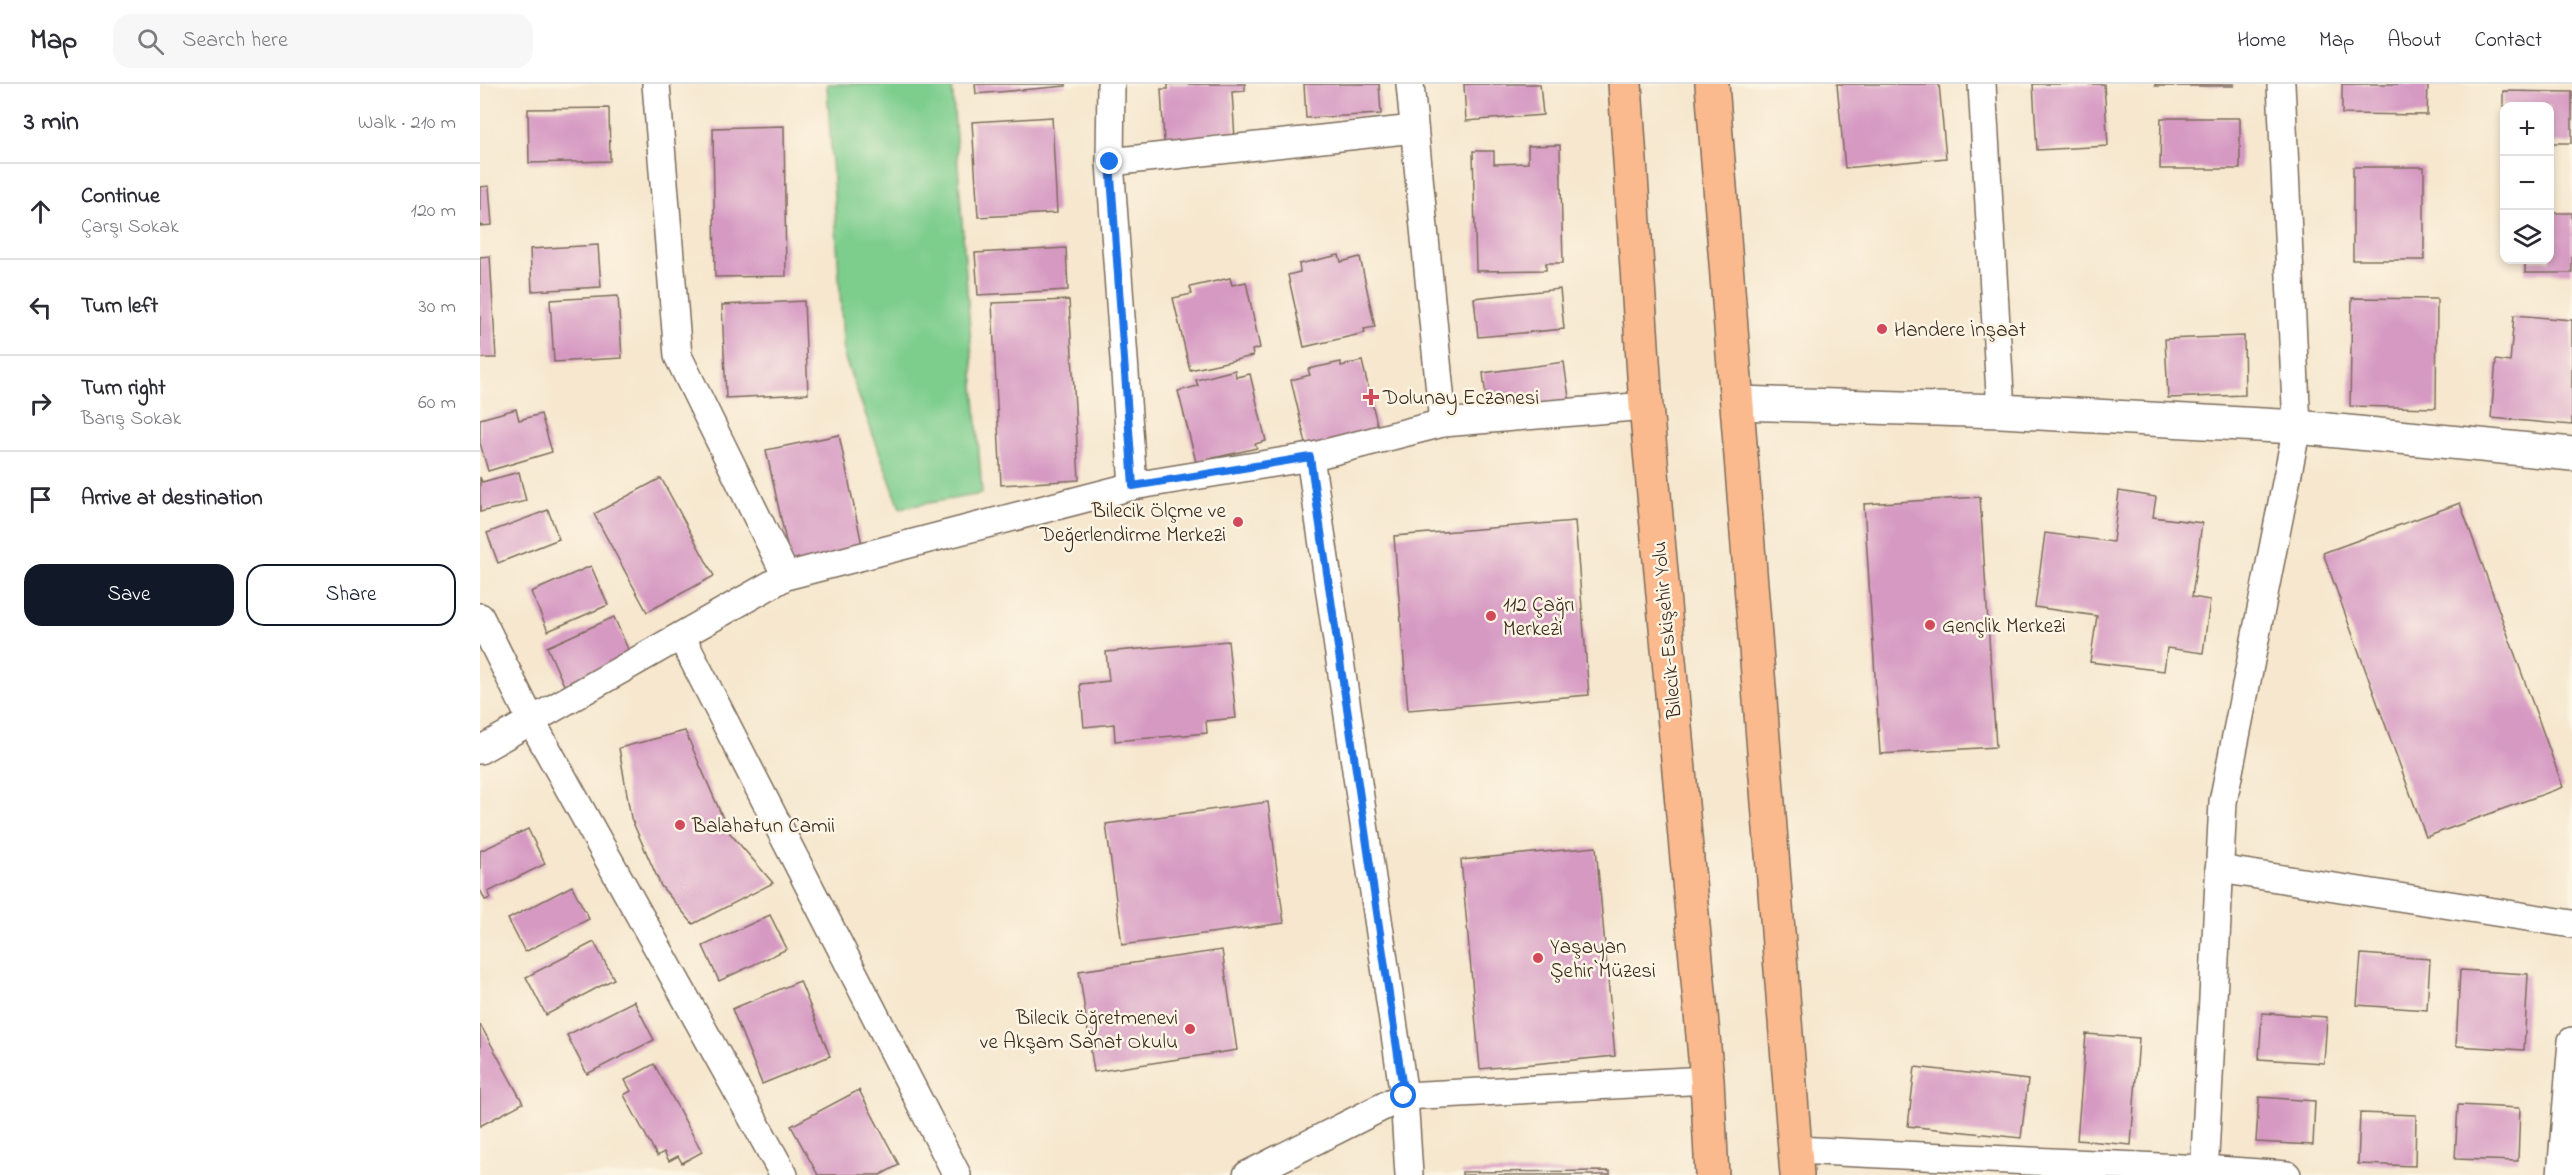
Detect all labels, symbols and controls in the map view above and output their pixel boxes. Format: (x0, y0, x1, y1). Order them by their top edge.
search box (113, 14, 533, 68)
text: Map (30, 21, 77, 62)
icon: search (134, 25, 167, 58)
text: Search here (182, 25, 288, 57)
text: Home (2237, 26, 2286, 56)
text: Map (2319, 26, 2354, 56)
text: About (2387, 26, 2441, 56)
text: Contact (2474, 26, 2542, 56)
map controls (2500, 102, 2554, 264)
button: + (2500, 102, 2554, 156)
text: 3 min (24, 104, 79, 142)
text: Walk · 210 m (358, 109, 456, 138)
route end (1096, 148, 1122, 174)
button: − (2500, 156, 2554, 210)
text: Continue (81, 181, 160, 213)
icon: ahead (24, 195, 57, 228)
text: 120 m (411, 197, 456, 226)
button: layers (2500, 210, 2554, 264)
text: Çarşı Sokak (81, 213, 179, 242)
icon: left (24, 291, 57, 324)
text: Turn left (81, 291, 158, 323)
text: 30 m (419, 293, 456, 322)
place label: Handere İnşaat (1894, 316, 2026, 346)
marker: Handere İnşaat (1875, 322, 1889, 336)
text: Turn right (81, 373, 166, 405)
place label: Dolunay Eczanesi (1382, 384, 1539, 416)
icon: right (24, 387, 57, 420)
text: 60 m (418, 389, 456, 418)
marker: Dolunay Eczanesi (1364, 390, 1378, 404)
text: Barış Sokak (81, 405, 181, 434)
icon: arrive (24, 483, 57, 516)
text: Arrive at destination (81, 483, 263, 515)
place label: Bilecik Ölçme ve Değerlendirme Merkezi (1039, 497, 1227, 553)
marker: Bilecik Ölçme ve Değerlendirme Merkezi (1231, 515, 1245, 529)
street label: Bilecik-Eskişehir Yolu (1645, 540, 1691, 721)
button: Save (24, 564, 234, 626)
button: Share (246, 564, 456, 626)
place label: 112 Çağrı Merkezi (1503, 591, 1575, 645)
marker: 112 Çağrı Merkezi (1484, 609, 1498, 623)
place label: Gençlik Merkezi (1942, 612, 2066, 642)
marker: Gençlik Merkezi (1923, 618, 1937, 632)
place label: Balahatun Camii (691, 812, 835, 842)
marker: Balahatun Camii (673, 818, 687, 832)
place label: Yaşayan Şehir Müzesi (1550, 933, 1656, 987)
marker: Yaşayan Şehir Müzesi (1531, 951, 1545, 965)
place label: Bilecik Öğretmenevi ve Akşam Sanat Okulu (980, 1004, 1178, 1058)
marker: Bilecik Öğretmenevi ve Akşam Sanat Okulu (1183, 1022, 1197, 1036)
route start (1390, 1082, 1416, 1108)

